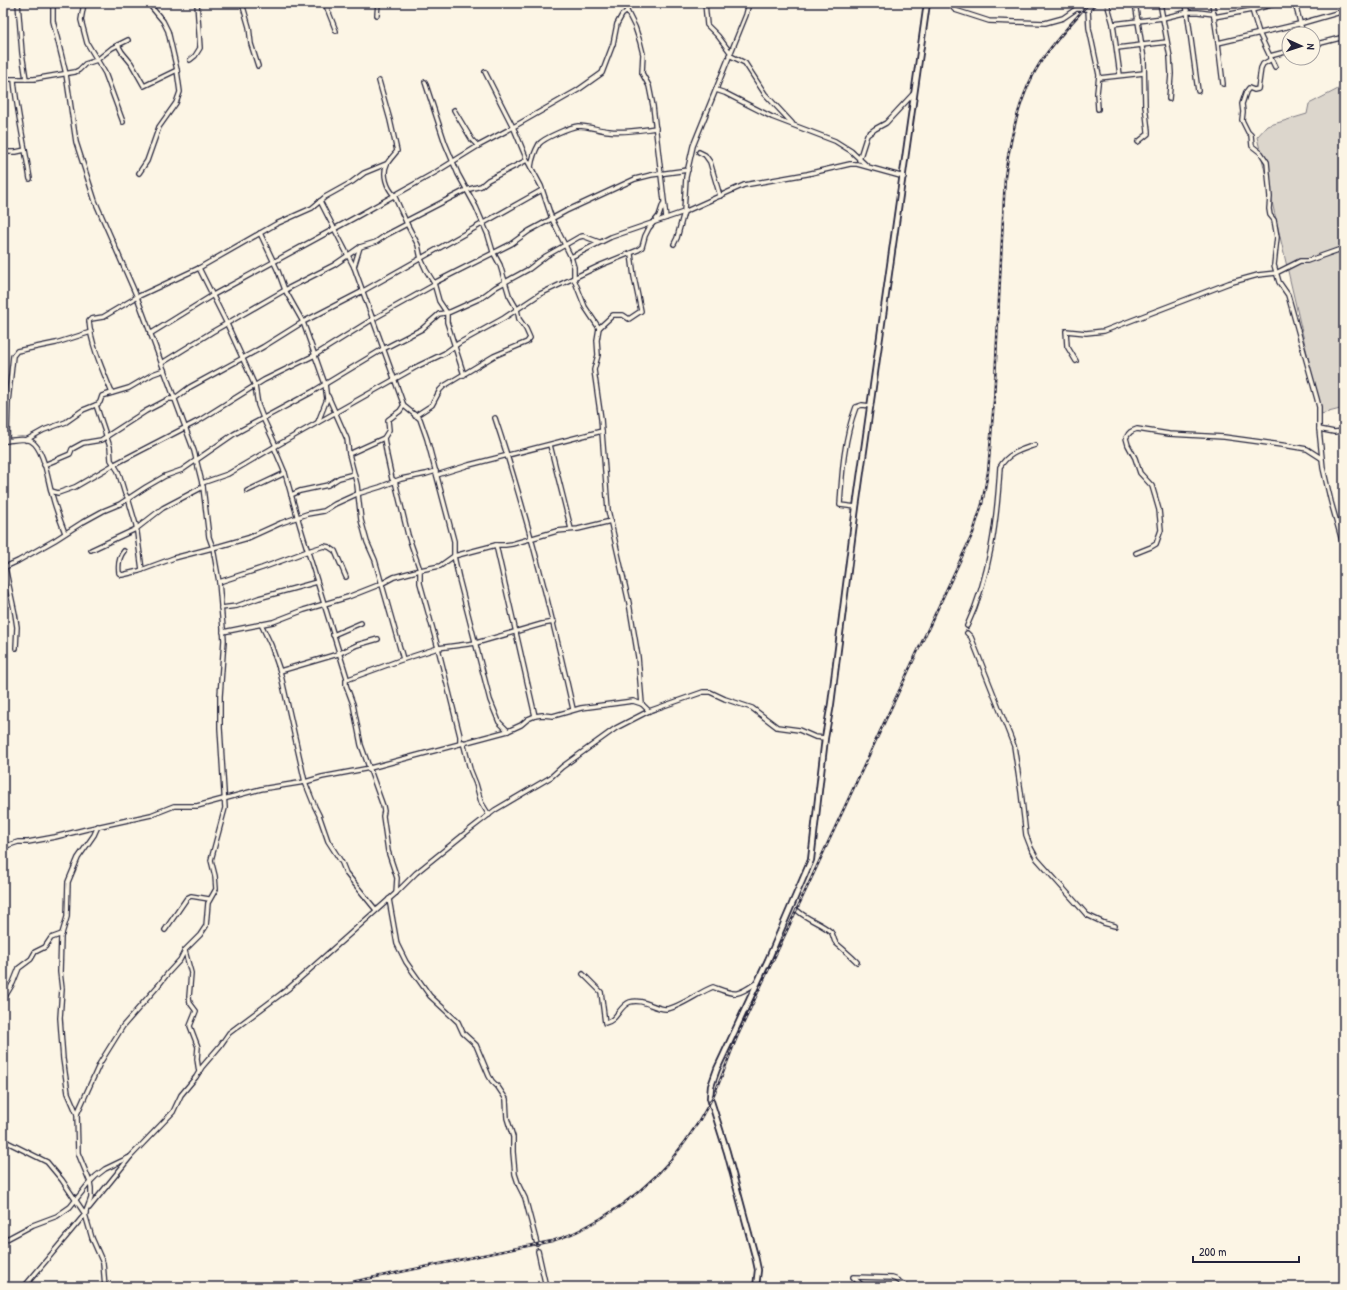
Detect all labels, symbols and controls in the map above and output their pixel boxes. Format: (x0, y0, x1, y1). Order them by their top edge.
north arrow (1281, 26, 1321, 66)
text: N (1304, 43, 1318, 50)
scale bar (1193, 1238, 1299, 1264)
text: 200 m (1199, 1243, 1226, 1260)

